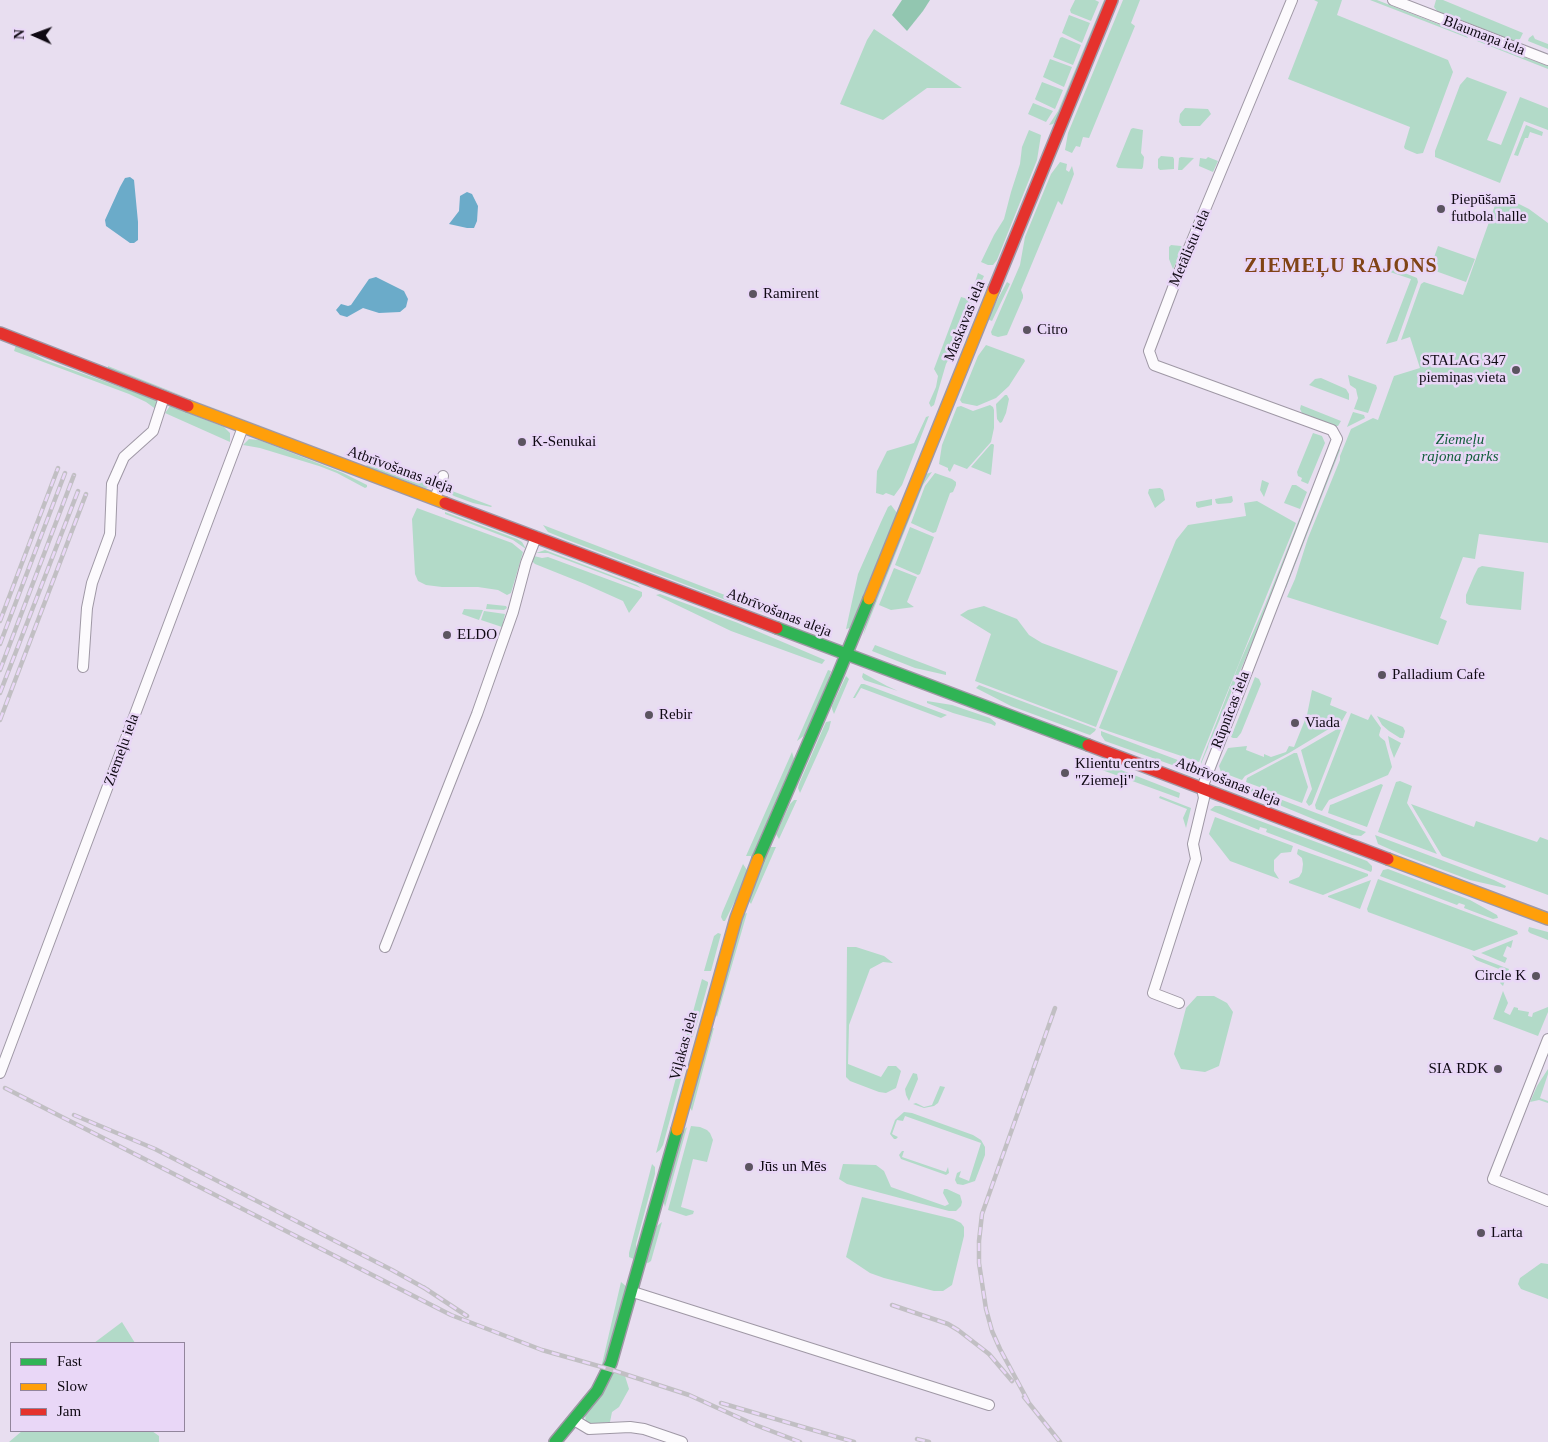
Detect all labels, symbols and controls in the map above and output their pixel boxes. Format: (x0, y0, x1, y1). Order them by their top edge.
north arrow (10, 10, 60, 60)
street label: Blaumaņa iela (1441, 12, 1527, 60)
text: N (12, 29, 27, 40)
place label: Piepūšamā futbola halle (1451, 191, 1526, 226)
marker: Piepūšamā futbola halle (1435, 203, 1447, 215)
street label: Metālistu iela (1166, 207, 1214, 289)
district label: ZIEMEĻU RAJONS (1243, 255, 1439, 279)
street label: Maskavas iela (941, 278, 989, 364)
place label: Ramirent (763, 285, 819, 303)
marker: Ramirent (747, 288, 759, 300)
place label: Citro (1037, 321, 1068, 339)
marker: Citro (1021, 324, 1033, 336)
place label: STALAG 347 piemiņas vieta (1419, 352, 1506, 387)
marker: STALAG 347 piemiņas vieta (1510, 364, 1522, 376)
park label: Ziemeļu rajona parks (1421, 431, 1499, 466)
place label: K-Senukai (532, 433, 596, 451)
marker: K-Senukai (516, 436, 528, 448)
street label: Atbrīvošanas aleja (345, 443, 455, 497)
street label: Atbrīvošanas aleja (724, 585, 834, 641)
place label: ELDO (457, 626, 497, 644)
marker: ELDO (441, 629, 453, 641)
place label: Palladium Cafe (1392, 666, 1485, 684)
street label: Rūpnīcas iela (1208, 669, 1254, 751)
marker: Palladium Cafe (1376, 669, 1388, 681)
place label: Rebir (659, 706, 692, 724)
marker: Rebir (643, 709, 655, 721)
street label: Ziemeļu iela (101, 712, 143, 788)
place label: Viada (1305, 714, 1340, 732)
marker: Viada (1289, 717, 1301, 729)
street label: Atbrīvošanas aleja (1173, 754, 1283, 810)
place label: Klientu centrs "Ziemeļi" (1075, 755, 1160, 790)
marker: Klientu centrs "Ziemeļi" (1059, 767, 1071, 779)
place label: Circle K (1475, 967, 1526, 985)
marker: Circle K (1530, 970, 1542, 982)
street label: Viļakas iela (666, 1010, 702, 1082)
place label: SIA RDK (1428, 1060, 1488, 1078)
marker: SIA RDK (1492, 1063, 1504, 1075)
place label: Jūs un Mēs (759, 1158, 827, 1176)
marker: Jūs un Mēs (743, 1161, 755, 1173)
place label: Larta (1491, 1224, 1523, 1242)
marker: Larta (1475, 1227, 1487, 1239)
legend (10, 1342, 185, 1432)
text: Fast (57, 1353, 82, 1369)
text: Slow (57, 1378, 88, 1394)
text: Jam (57, 1403, 81, 1419)

